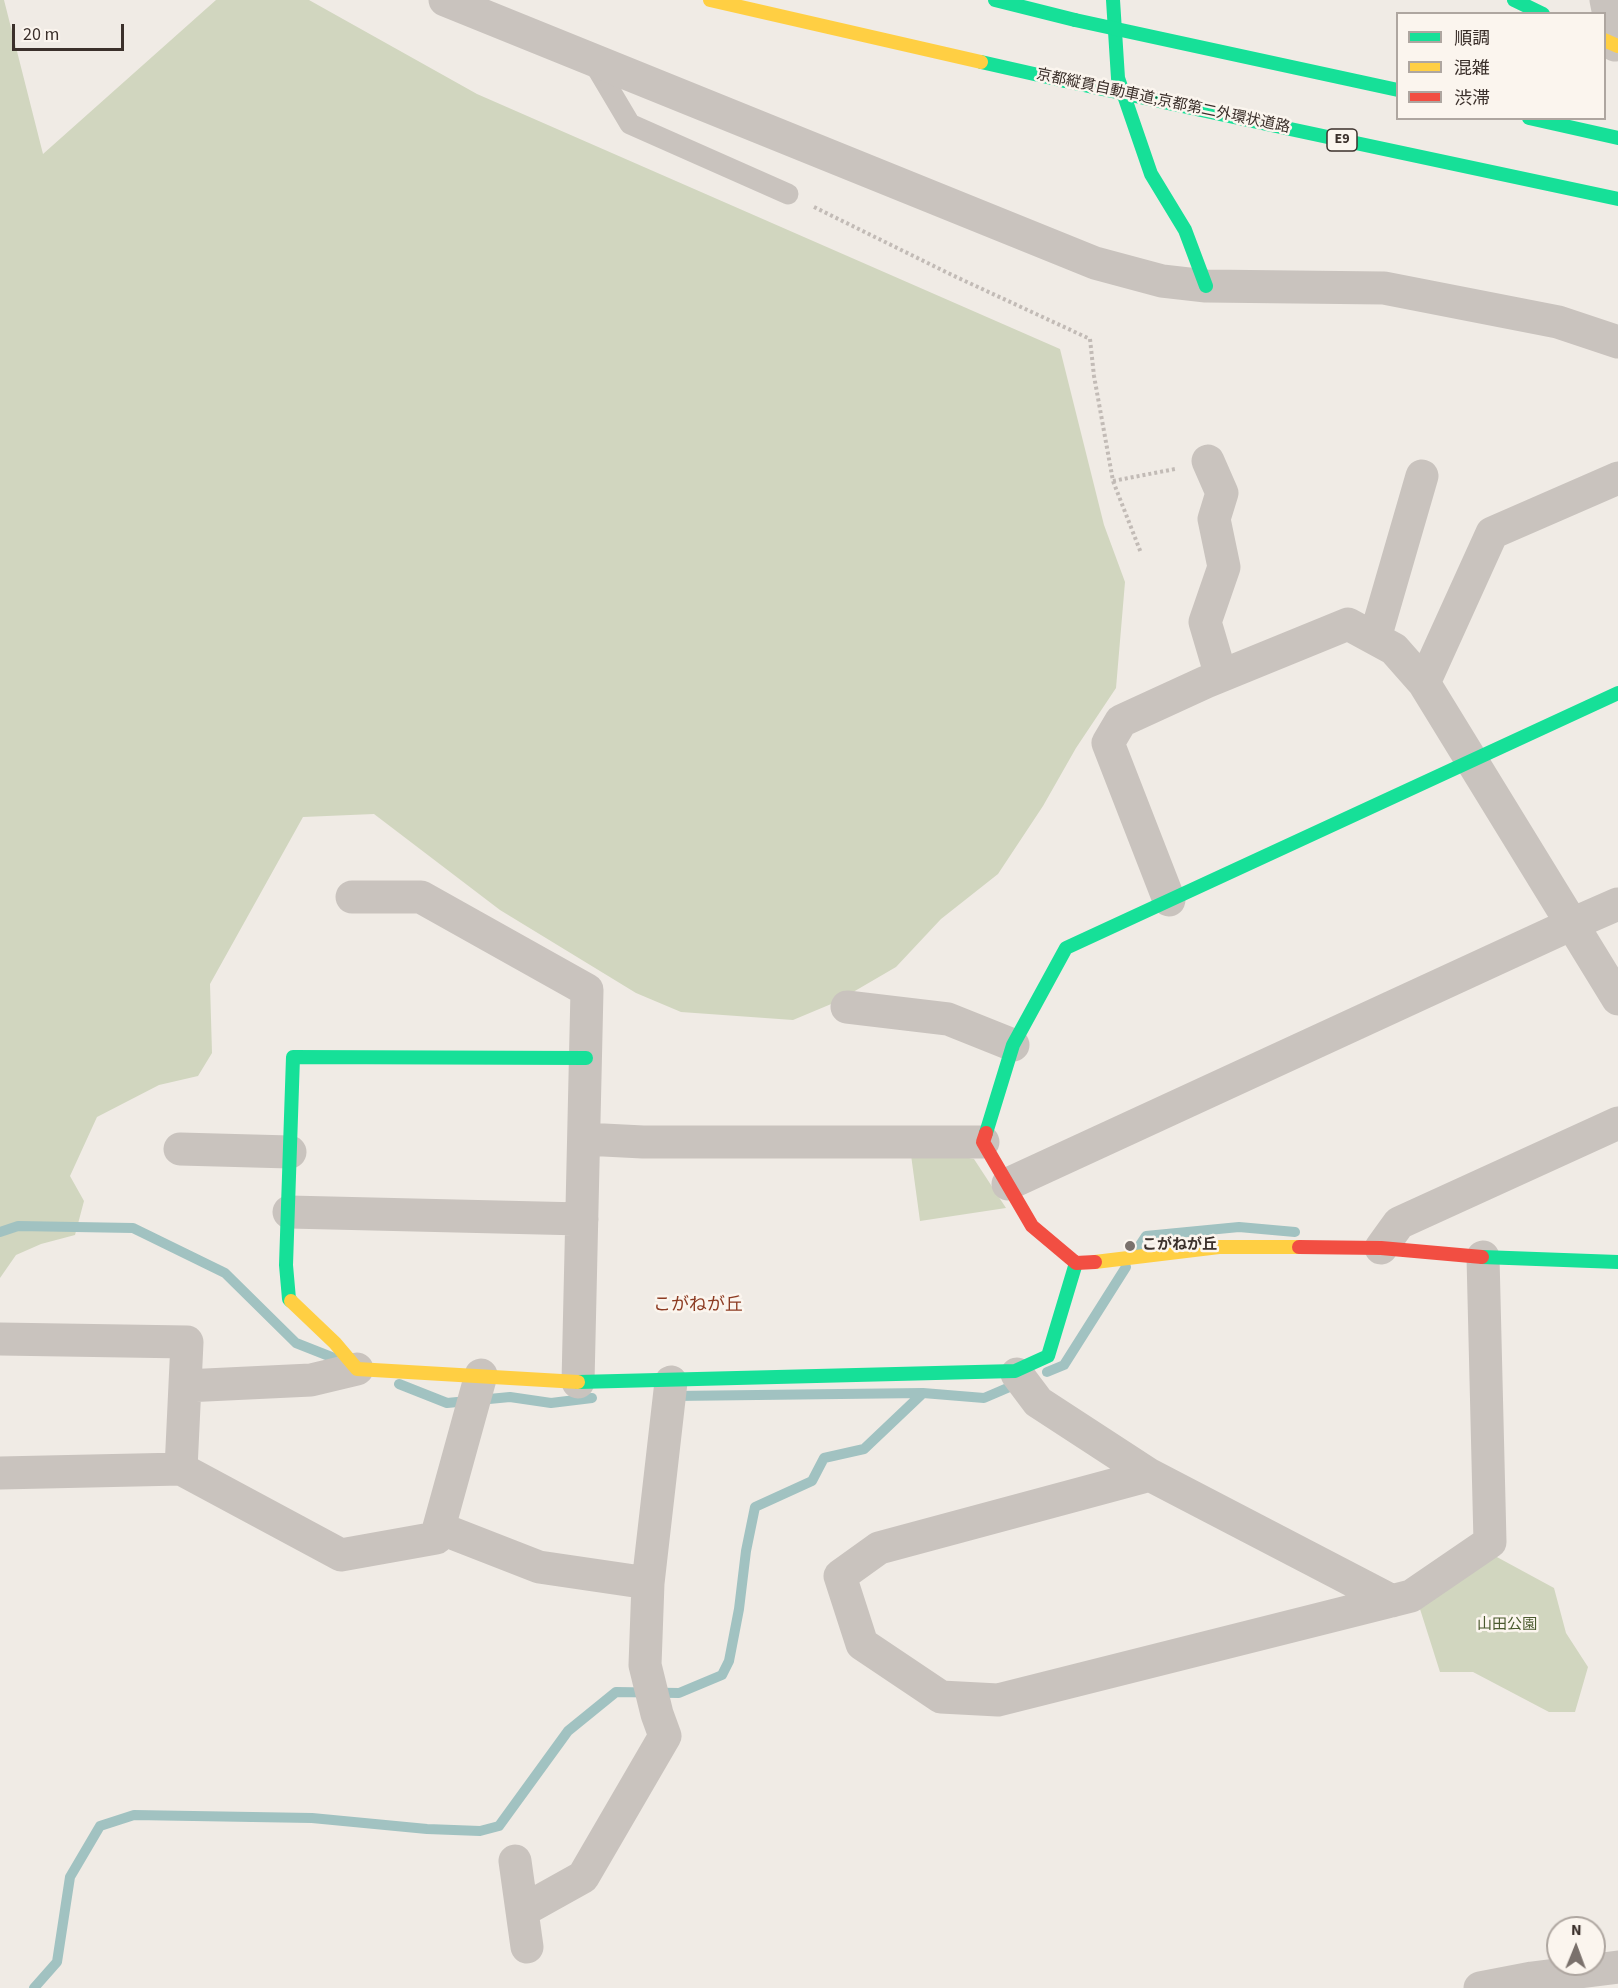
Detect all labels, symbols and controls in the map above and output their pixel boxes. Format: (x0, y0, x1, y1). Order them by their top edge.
scale bar (15, 12, 128, 50)
legend (1396, 12, 1606, 120)
text: 20 m (23, 22, 59, 47)
text: 順調 (1454, 26, 1490, 51)
text: 混雑 (1454, 56, 1490, 81)
street label: 京都縦貫自動車道;京都第二外環状道路 (1035, 66, 1291, 138)
text: 渋滞 (1454, 86, 1490, 111)
road number: E9 (1327, 129, 1357, 151)
place label: こがねが丘 (1142, 1237, 1217, 1255)
marker: こがねが丘 (1123, 1239, 1137, 1253)
district label: こがねが丘 (653, 1295, 743, 1317)
park label: 山田公園 (1477, 1617, 1537, 1635)
north arrow (1546, 1916, 1606, 1976)
text: N (1571, 1919, 1582, 1941)

